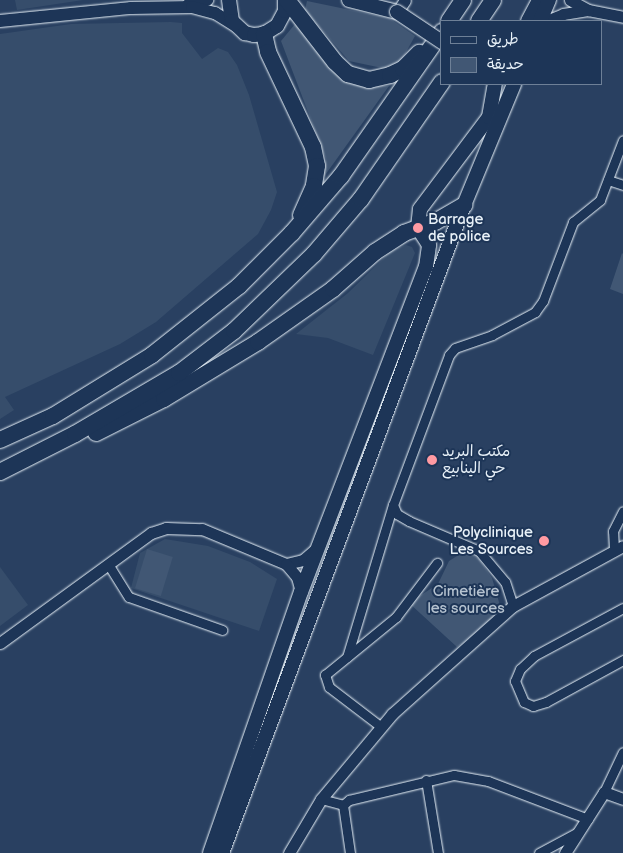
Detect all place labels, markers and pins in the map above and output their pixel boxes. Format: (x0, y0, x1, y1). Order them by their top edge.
place label: Barrage de police (428, 210, 490, 245)
marker: Barrage de police (412, 222, 424, 234)
place label: مكتب البريد حي الينابيع (442, 442, 510, 477)
marker: مكتب البريد حي الينابيع (426, 454, 438, 466)
place label: Polyclinique Les Sources (449, 523, 533, 558)
marker: Polyclinique Les Sources (537, 534, 551, 548)

